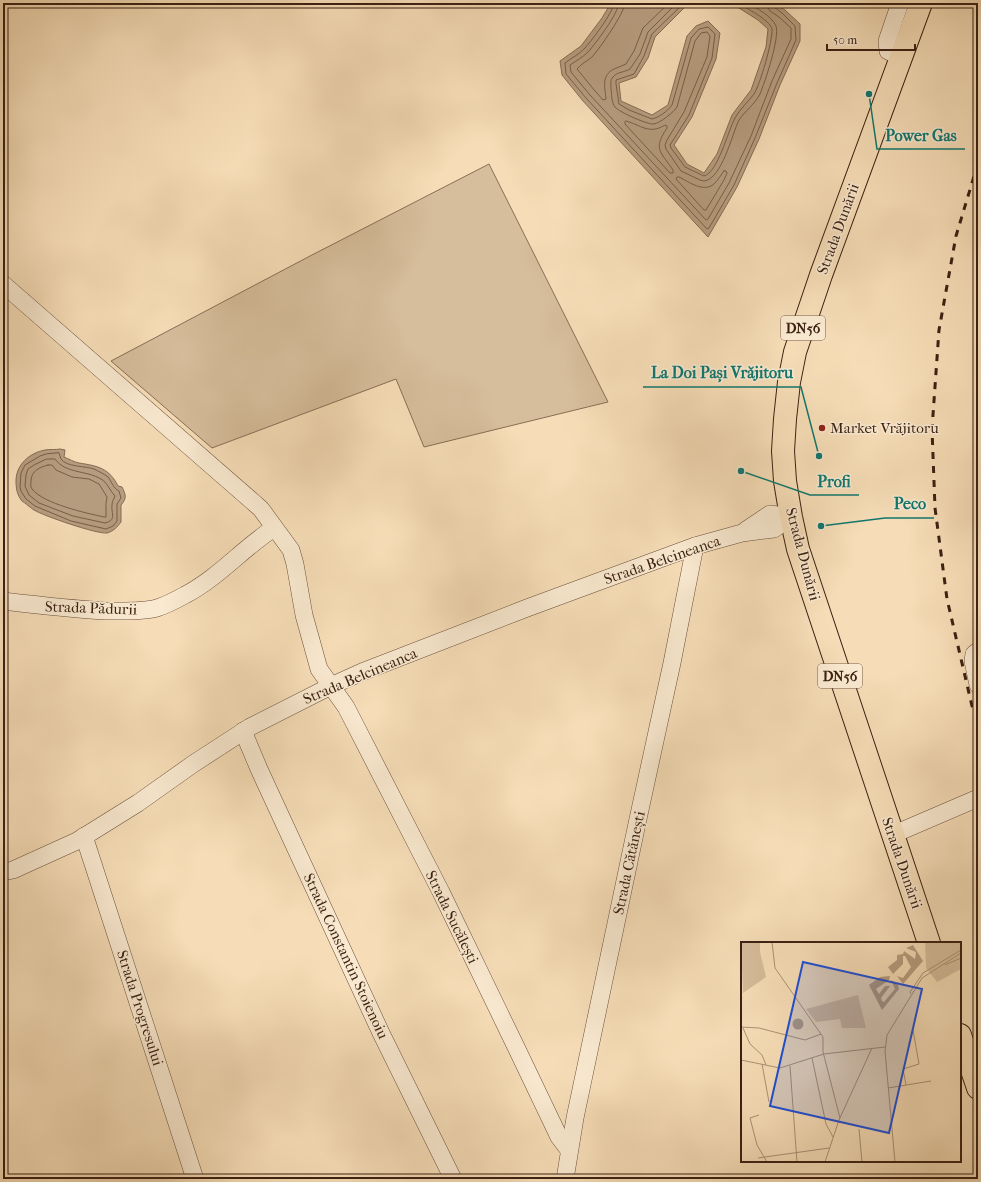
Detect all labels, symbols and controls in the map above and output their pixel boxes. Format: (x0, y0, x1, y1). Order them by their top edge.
scale bar (827, 26, 915, 52)
text: 50 m (833, 33, 857, 47)
callout: Power Gas (877, 121, 965, 149)
text: Power Gas (885, 126, 957, 145)
street label: Strada Dunării (813, 180, 863, 277)
road number: DN56 (781, 316, 825, 340)
callout: La Doi Pași Vrăjitoru (643, 359, 801, 387)
text: La Doi Pași Vrăjitoru (651, 363, 794, 383)
place label: Market Vrăjitoru (830, 419, 939, 437)
marker: Market Vrăjitoru (817, 423, 827, 433)
callout: Profi (810, 467, 859, 495)
text: Profi (817, 472, 851, 491)
callout: Peco (885, 490, 934, 518)
text: Peco (894, 494, 926, 513)
street label: Strada Dunării (782, 506, 824, 603)
street label: Strada Belcineanca (601, 531, 724, 588)
street label: Strada Pădurii (44, 597, 138, 619)
street label: Strada Belcineanca (300, 643, 421, 708)
road number: DN56 (818, 664, 862, 688)
street label: Strada Cătănești (609, 809, 649, 916)
street label: Strada Dunării (878, 815, 926, 912)
street label: Strada Sucălești (422, 868, 483, 967)
street label: Strada Constantin Stoienoiu (300, 870, 393, 1042)
inset map (741, 942, 961, 1162)
street label: Strada Progresului (113, 948, 167, 1069)

